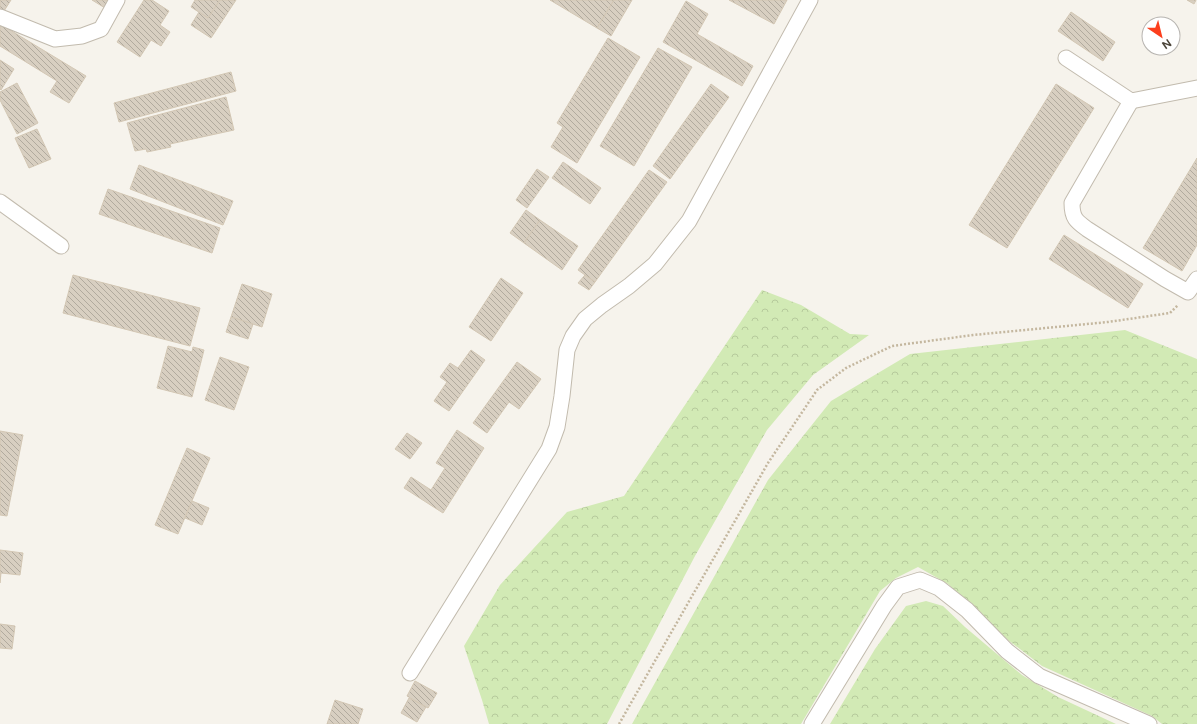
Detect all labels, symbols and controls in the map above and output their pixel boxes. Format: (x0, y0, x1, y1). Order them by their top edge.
north arrow (1141, 16, 1181, 56)
text: N (1159, 36, 1174, 52)

